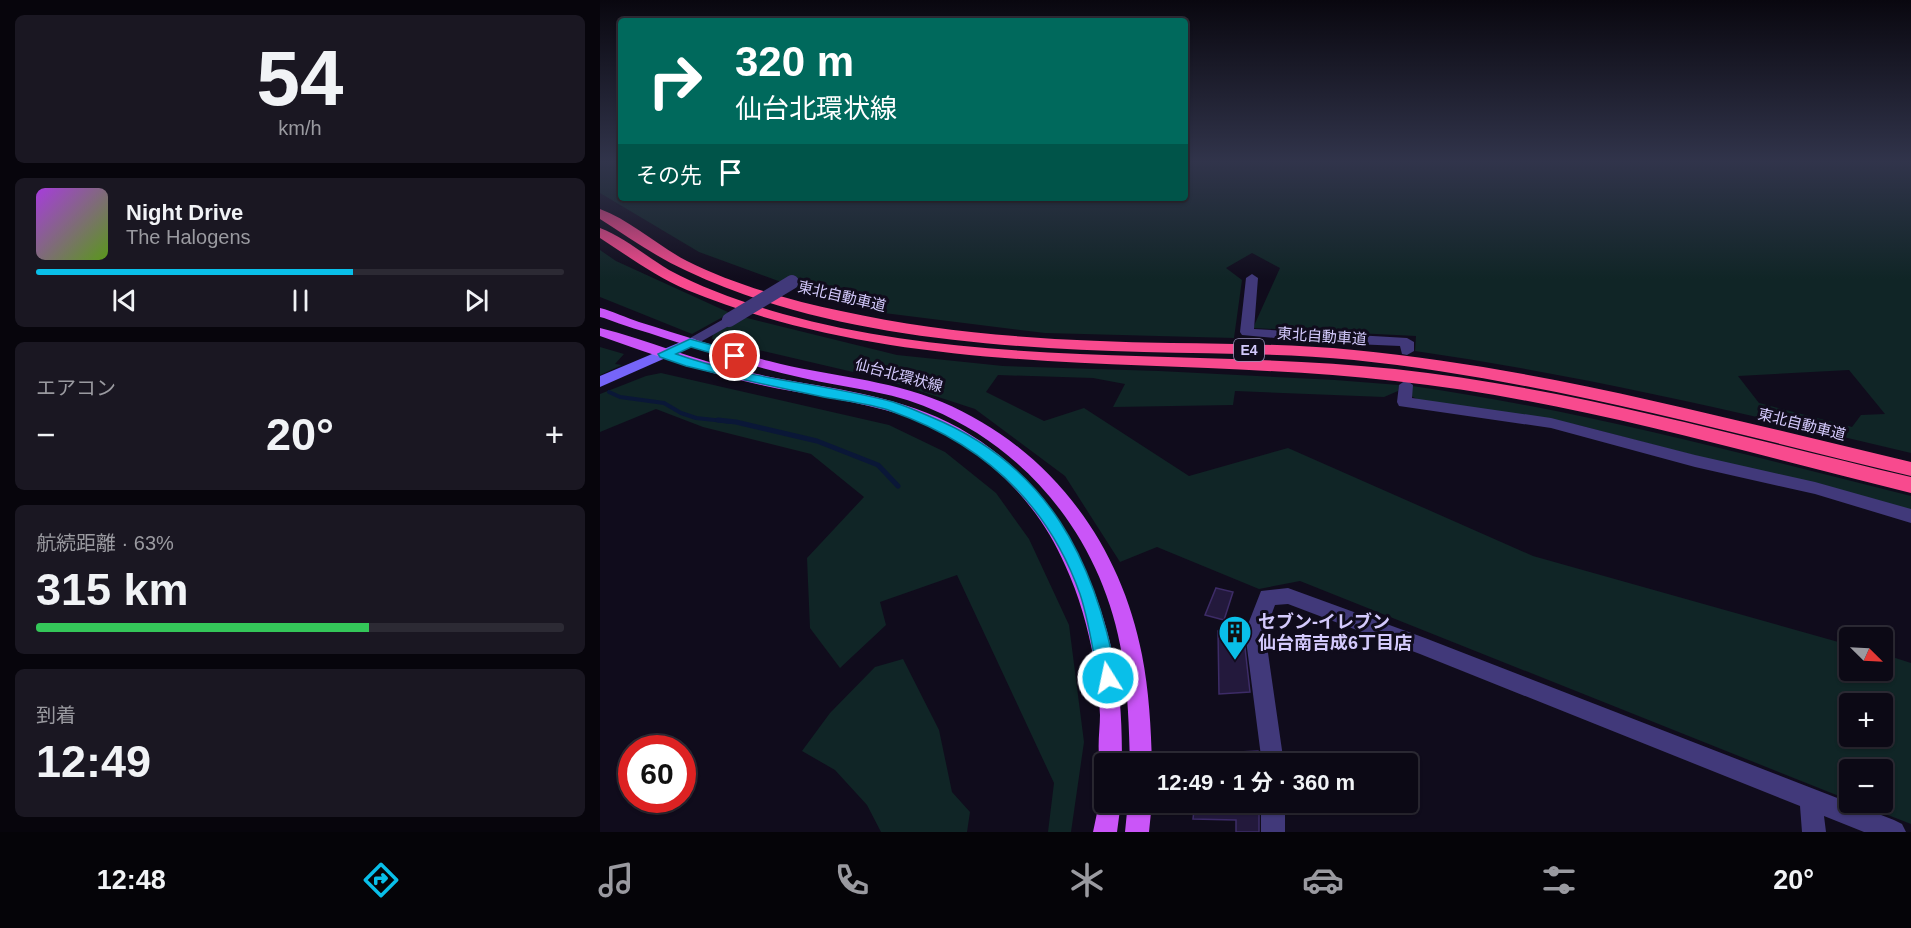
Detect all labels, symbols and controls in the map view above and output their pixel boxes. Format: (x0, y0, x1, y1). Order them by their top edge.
text: 54 (257, 34, 343, 122)
text: 320 m (735, 38, 854, 85)
icon: right (636, 42, 714, 120)
text: 仙台北環状線 (735, 94, 897, 124)
text: km/h (278, 117, 322, 139)
icon: arrive (714, 156, 747, 189)
text: その先 (636, 163, 702, 188)
text: Night Drive (126, 200, 243, 225)
text: The Halogens (126, 226, 251, 248)
street label: 東北自動車道 (796, 278, 888, 314)
icon: previous (108, 284, 141, 317)
icon: pause (284, 284, 317, 317)
icon: next (460, 284, 493, 317)
street label: 東北自動車道 (1277, 324, 1367, 348)
pin (709, 330, 760, 381)
icon: arrive (718, 339, 751, 372)
road number: E4 (1234, 339, 1264, 361)
street label: 仙台北環状線 (853, 355, 945, 395)
text: エアコン (36, 377, 116, 399)
street label: 東北自動車道 (1756, 405, 1848, 443)
text: 20° (266, 409, 334, 460)
text: − (36, 416, 55, 453)
text: + (545, 416, 564, 453)
text: 航続距離 · 63% (36, 532, 174, 554)
text: 315 km (36, 564, 189, 615)
place label: セブン-イレブン 仙台南吉成6丁目店 (1258, 612, 1412, 653)
building icon: セブン-イレブン 仙台南吉成6丁目店 (1217, 614, 1253, 661)
north arrow (1839, 627, 1893, 681)
map controls (1839, 627, 1893, 813)
position arrow (1076, 646, 1140, 710)
button: + (1839, 693, 1893, 747)
text: 到着 (36, 704, 76, 726)
speed limit sign: 60 (618, 735, 696, 813)
text: 12:49 (36, 736, 151, 787)
button: − (1839, 759, 1893, 813)
text: 12:49 · 1 分 · 360 m (1157, 770, 1355, 795)
icon: directions (360, 859, 402, 901)
icon: music (595, 859, 637, 901)
icon: phone (831, 859, 873, 901)
icon: climate (1066, 859, 1108, 901)
icon: car (1302, 859, 1344, 901)
icon: filters (1538, 859, 1580, 901)
text: 12:48 (97, 865, 166, 895)
text: 20° (1773, 865, 1814, 895)

